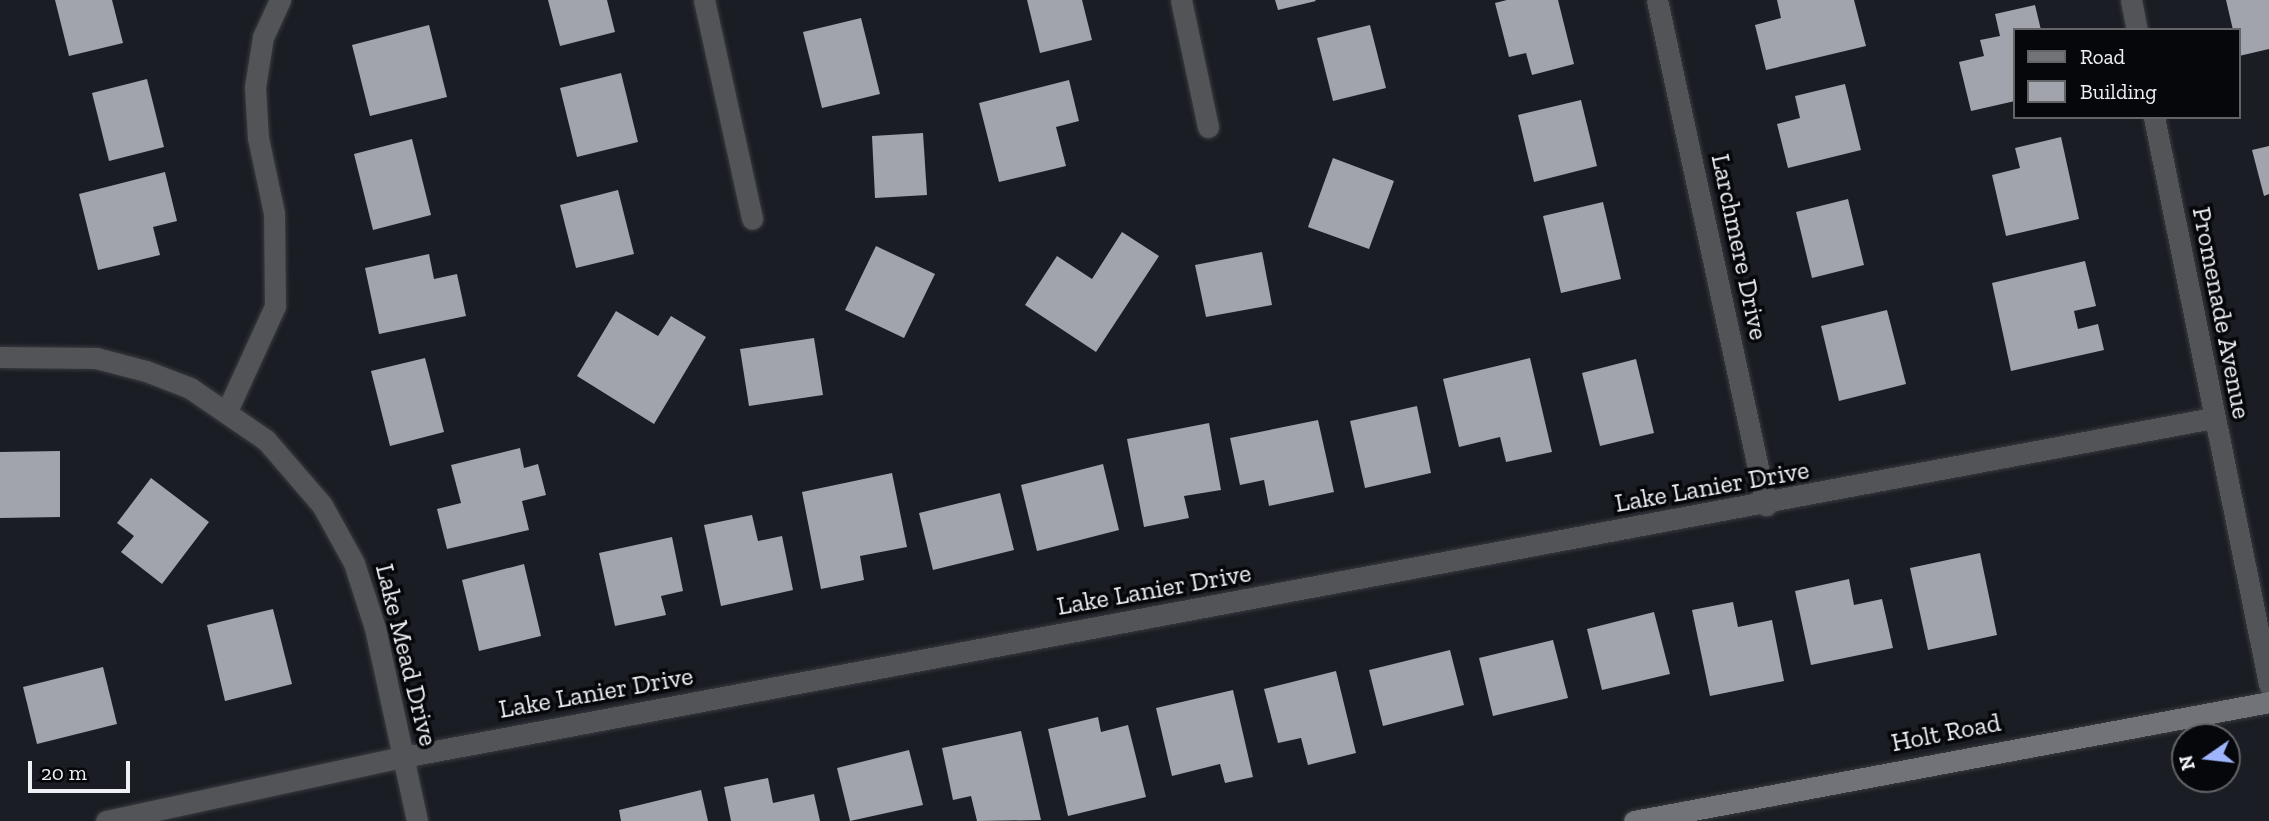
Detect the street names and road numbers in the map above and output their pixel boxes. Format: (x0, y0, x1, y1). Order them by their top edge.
street label: Larchmere Drive (1704, 151, 1774, 343)
street label: Promenade Avenue (2185, 204, 2257, 422)
street label: Lake Lanier Drive (1612, 455, 1812, 519)
street label: Lake Lanier Drive (1054, 558, 1254, 622)
street label: Lake Mead Drive (368, 561, 444, 749)
street label: Lake Lanier Drive (496, 661, 696, 725)
street label: Holt Road (1889, 707, 2003, 759)

